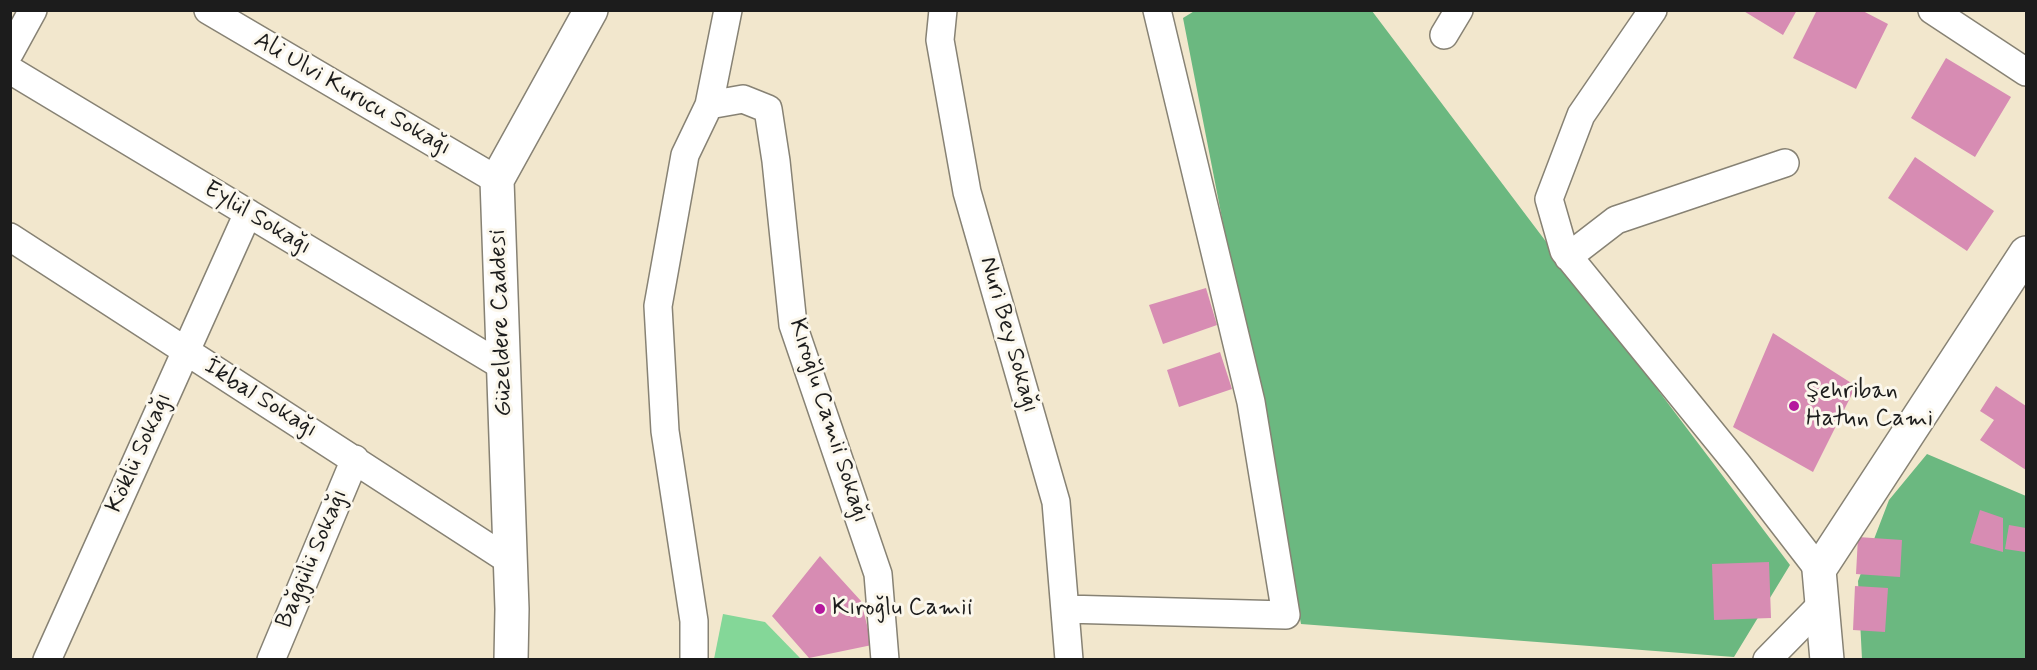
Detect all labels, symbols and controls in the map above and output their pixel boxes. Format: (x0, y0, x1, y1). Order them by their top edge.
street label: Ali Ulvi Kurucu Sokağı (248, 27, 456, 163)
street label: Eylül Sokağı (198, 176, 316, 262)
street label: Güzeldere Caddesi (484, 229, 520, 417)
street label: Nuri Bey Sokağı (972, 254, 1044, 416)
street label: Kıroğlu Camii Sokağı (781, 315, 875, 527)
street label: İkbal Sokağı (198, 353, 322, 445)
place label: Şehriban Hatun Cami (1806, 378, 1933, 434)
street label: Köklü Sokağı (101, 389, 179, 517)
marker: Şehriban Hatun Cami (1787, 399, 1801, 413)
street label: Bağgülü Sokağı (271, 485, 355, 633)
place label: Kıroğlu Camii (832, 595, 972, 623)
marker: Kıroğlu Camii (813, 602, 827, 616)

